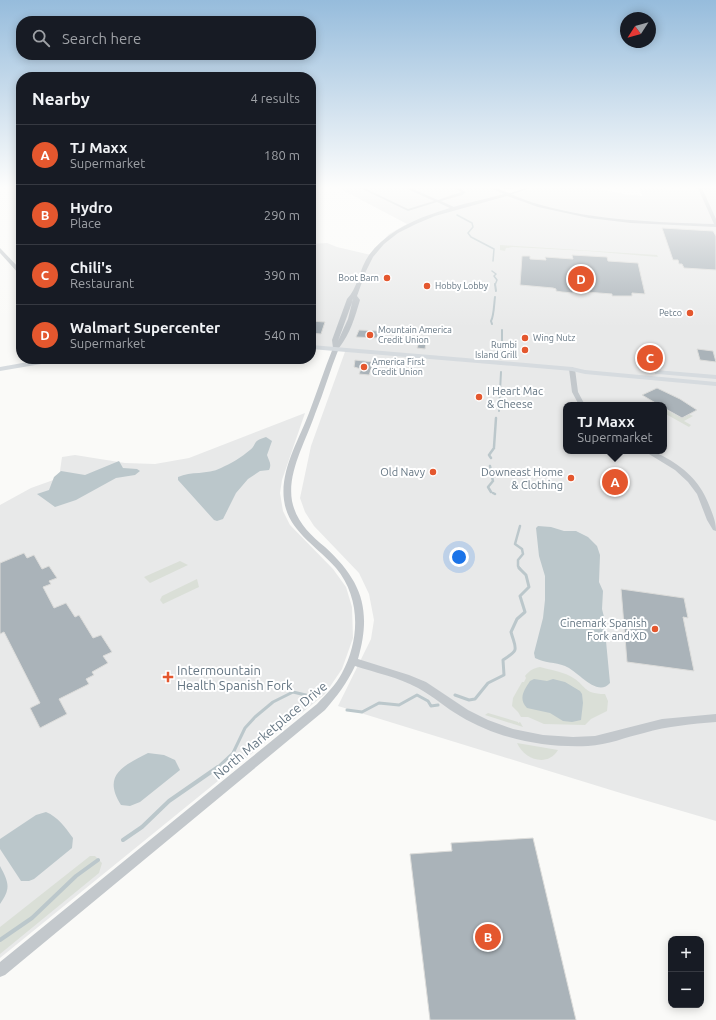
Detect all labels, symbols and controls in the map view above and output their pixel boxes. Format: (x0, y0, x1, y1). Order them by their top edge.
north arrow (620, 12, 656, 48)
search box (16, 16, 316, 60)
icon: search (30, 27, 52, 49)
text: Search here (62, 30, 141, 47)
text: Nearby (32, 89, 90, 108)
text: 4 results (250, 91, 300, 105)
text: TJ Maxx (70, 139, 127, 156)
text: A (40, 148, 50, 162)
text: 180 m (264, 148, 300, 162)
text: Supermarket (70, 156, 145, 170)
text: Hydro (70, 199, 113, 216)
text: B (41, 208, 49, 222)
text: 290 m (264, 208, 300, 222)
text: Place (70, 216, 101, 230)
text: Chili's (70, 259, 112, 276)
pin: D (568, 264, 594, 294)
text: C (41, 268, 49, 282)
text: 390 m (264, 268, 300, 282)
place label: Boot Barn (338, 273, 379, 283)
marker: Boot Barn (382, 273, 392, 283)
text: Restaurant (70, 276, 134, 290)
marker: Hobby Lobby (422, 281, 432, 291)
place label: Hobby Lobby (435, 281, 489, 291)
place label: Petco (659, 308, 682, 318)
marker: Petco (685, 308, 695, 318)
text: Walmart Supercenter (70, 319, 220, 336)
place label: Mountain America Credit Union (378, 325, 452, 345)
text: D (40, 328, 50, 342)
text: 540 m (264, 328, 300, 342)
marker: Mountain America Credit Union (365, 330, 375, 340)
marker: Wing Nutz (520, 333, 530, 343)
place label: Wing Nutz (533, 333, 575, 343)
text: Supermarket (70, 336, 145, 350)
place label: Rumbi Island Grill (475, 340, 518, 360)
pin: C (637, 343, 663, 373)
marker: Rumbi Island Grill (520, 345, 530, 355)
place label: America First Credit Union (372, 357, 425, 377)
marker: America First Credit Union (359, 362, 369, 372)
place label: I Heart Mac & Cheese (487, 385, 543, 410)
marker: I Heart Mac & Cheese (474, 392, 484, 402)
popup (563, 402, 667, 454)
text: TJ Maxx (577, 413, 635, 430)
text: Supermarket (577, 430, 653, 444)
place label: Old Navy (380, 466, 426, 478)
place label: Downeast Home & Clothing (481, 466, 563, 491)
marker: Old Navy (428, 467, 438, 477)
pin: A (602, 467, 628, 497)
marker: Downeast Home & Clothing (566, 473, 576, 483)
your location (449, 547, 469, 567)
place label: Cinemark Spanish Fork and XD (560, 617, 647, 642)
marker: Cinemark Spanish Fork and XD (650, 624, 660, 634)
place label: Intermountain Health Spanish Fork (177, 663, 293, 692)
marker: Intermountain Health Spanish Fork (162, 671, 174, 683)
street label: North Marketplace Drive (211, 679, 329, 781)
pin: B (475, 922, 501, 952)
map controls (668, 936, 704, 1008)
button: + (668, 936, 704, 972)
button: − (668, 972, 704, 1008)

